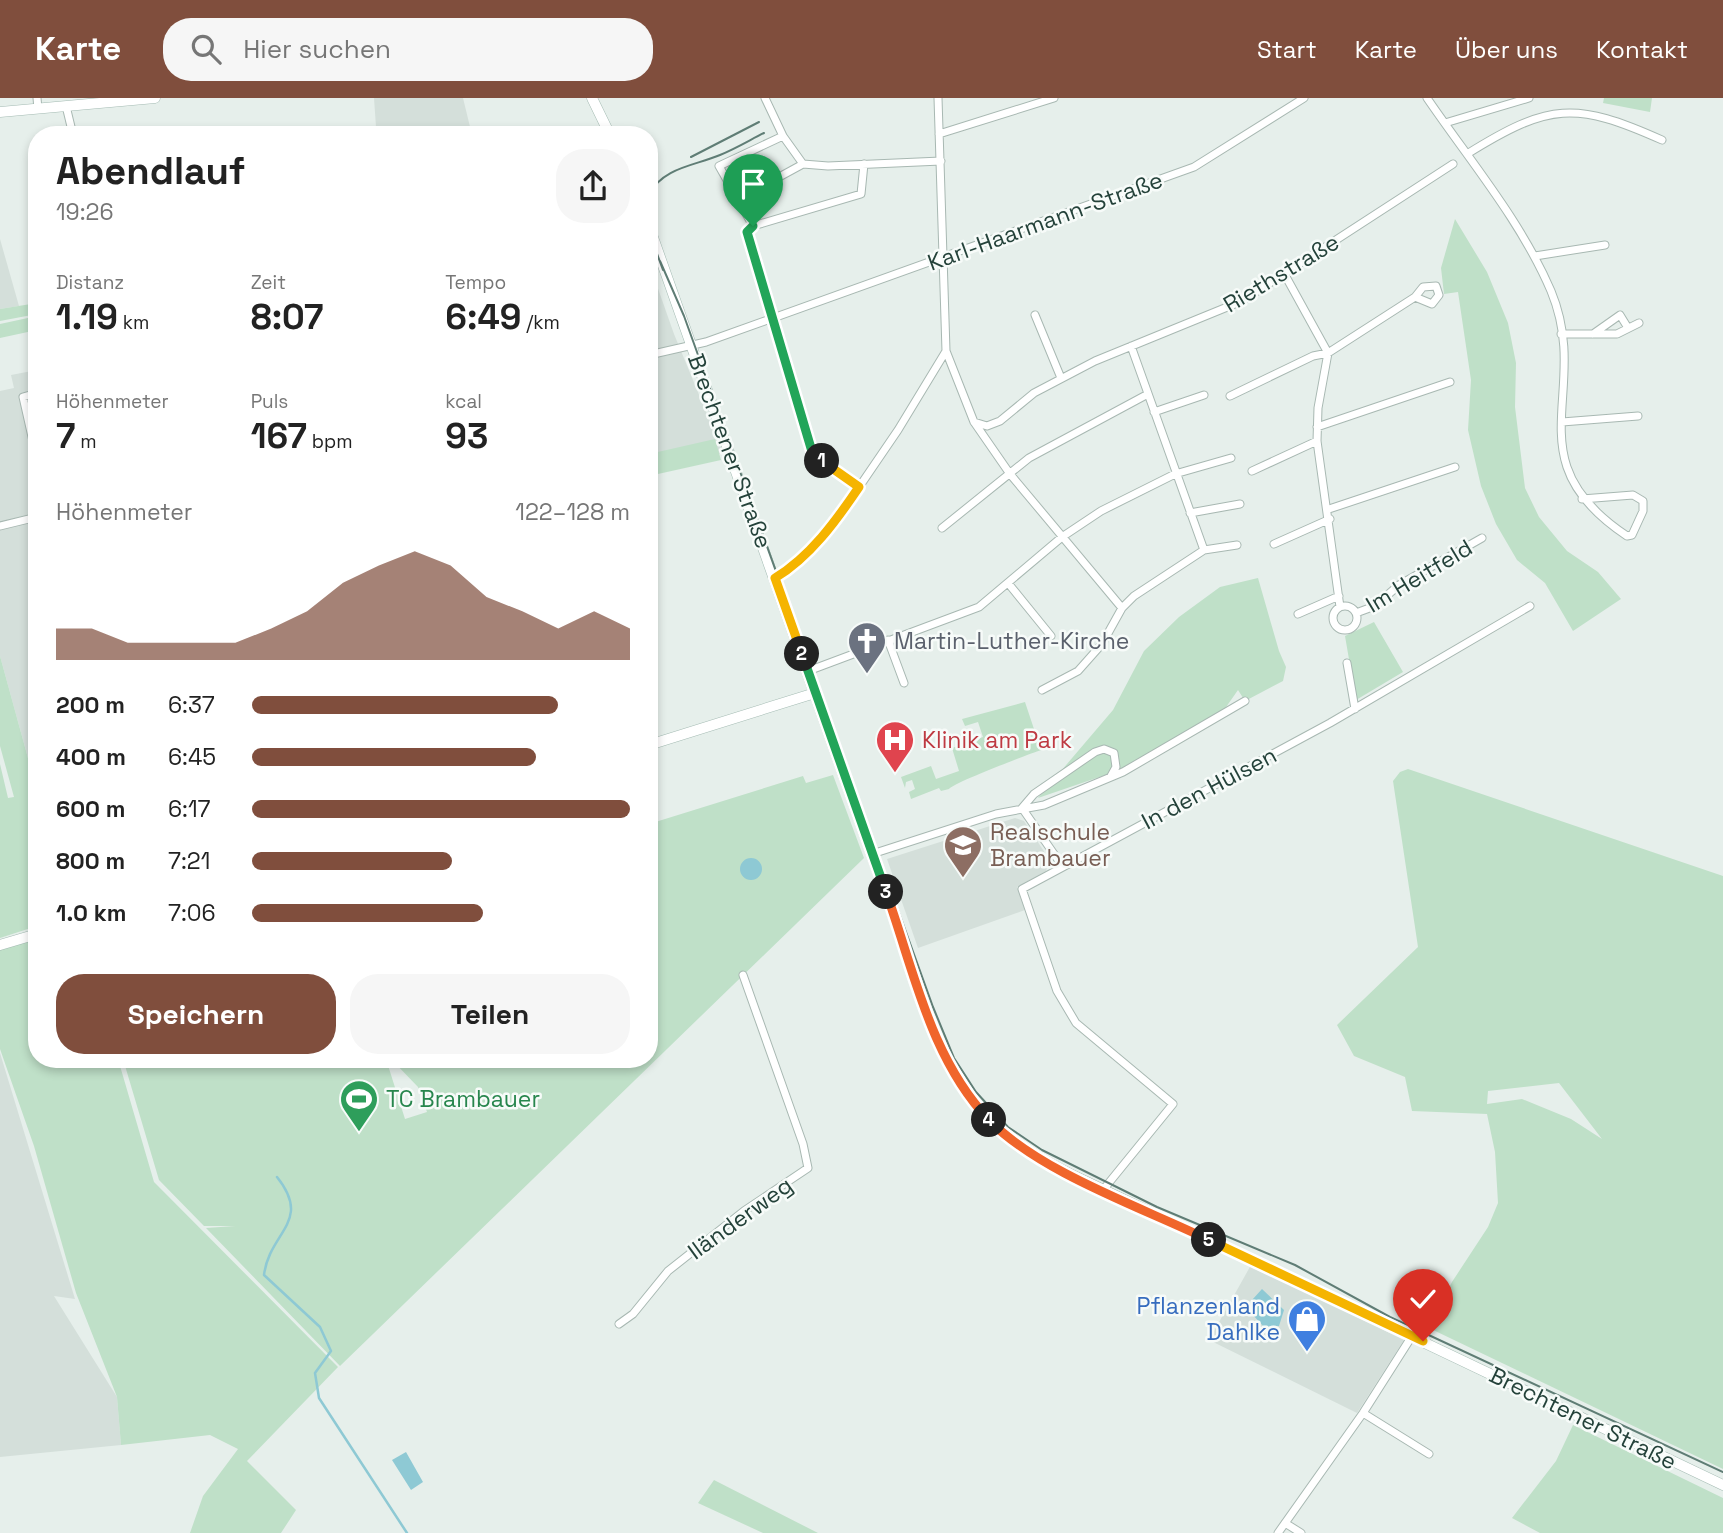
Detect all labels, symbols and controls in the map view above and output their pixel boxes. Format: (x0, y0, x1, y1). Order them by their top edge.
search box (163, 18, 653, 81)
text: Karte (35, 28, 121, 70)
icon: search (187, 30, 225, 68)
text: Hier suchen (243, 32, 391, 66)
text: Start (1257, 34, 1317, 65)
text: Karte (1355, 34, 1417, 65)
text: Über uns (1455, 34, 1558, 65)
text: Kontakt (1596, 34, 1688, 65)
text: Abendlauf (56, 147, 245, 195)
button: share (556, 149, 630, 223)
pin (723, 154, 783, 226)
street label: Karl-Haarmann-Straße (923, 164, 1167, 278)
icon: arrive (734, 165, 772, 203)
text: 19:26 (56, 197, 113, 227)
street label: Riethstraße (1218, 227, 1344, 319)
text: Distanz (56, 270, 124, 295)
text: Zeit (251, 270, 286, 295)
text: Tempo (445, 270, 506, 295)
text: 1.19 (56, 295, 118, 339)
text: 8:07 (251, 295, 323, 339)
text: 6:49 (445, 295, 521, 339)
text: km (118, 310, 149, 335)
text: /km (521, 310, 560, 335)
street label: Brechtener Straße (681, 350, 779, 552)
text: Höhenmeter (56, 389, 169, 414)
text: Puls (251, 389, 288, 414)
text: kcal (445, 389, 482, 414)
text: 7 (56, 414, 75, 458)
text: 167 (251, 414, 307, 458)
text: 93 (445, 414, 488, 458)
text: m (75, 429, 97, 454)
text: bpm (307, 429, 353, 454)
pin: 1 (804, 444, 840, 478)
text: 1 (817, 448, 826, 473)
text: Höhenmeter (56, 497, 193, 527)
text: 122–128 m (515, 497, 630, 527)
street label: Im Heitfeld (1360, 532, 1478, 620)
church icon: Martin-Luther-Kirche (846, 620, 888, 675)
place label: Martin-Luther-Kirche (894, 626, 1129, 656)
pin: 2 (784, 636, 820, 672)
text: 2 (796, 641, 807, 666)
text: 200 m (56, 690, 125, 720)
text: 6:37 (168, 690, 215, 720)
hospital icon: Klinik am Park (874, 719, 916, 774)
place label: Klinik am Park (922, 725, 1072, 755)
street label: In den Hülsen (1136, 740, 1282, 836)
text: 400 m (56, 742, 126, 772)
text: 6:45 (168, 742, 216, 772)
text: 600 m (56, 794, 126, 824)
text: 6:17 (168, 794, 210, 824)
place label: Realschule Brambauer (990, 817, 1111, 873)
school or university icon: Realschule Brambauer (942, 824, 984, 879)
text: 800 m (56, 846, 125, 876)
text: 7:21 (168, 846, 210, 876)
pin: 3 (868, 874, 903, 910)
text: 3 (880, 879, 891, 904)
text: 1.0 km (56, 898, 126, 928)
text: 7:06 (168, 898, 216, 928)
button: Speichern (56, 974, 336, 1054)
button: Teilen (350, 974, 630, 1054)
sports icon: TC Brambauer (338, 1078, 380, 1133)
place label: TC Brambauer (386, 1084, 540, 1114)
pin: 4 (972, 1102, 1006, 1138)
text: 4 (982, 1107, 995, 1132)
street label: Iländerweg (682, 1170, 798, 1266)
pin: 5 (1192, 1222, 1226, 1258)
text: 5 (1203, 1227, 1214, 1252)
pin (1393, 1269, 1453, 1341)
icon: check (1404, 1280, 1442, 1318)
place label: Pflanzenland Dahlke (1137, 1291, 1280, 1347)
shop icon: Pflanzenland Dahlke (1286, 1298, 1328, 1353)
street label: Brechtener Straße (1484, 1360, 1682, 1476)

